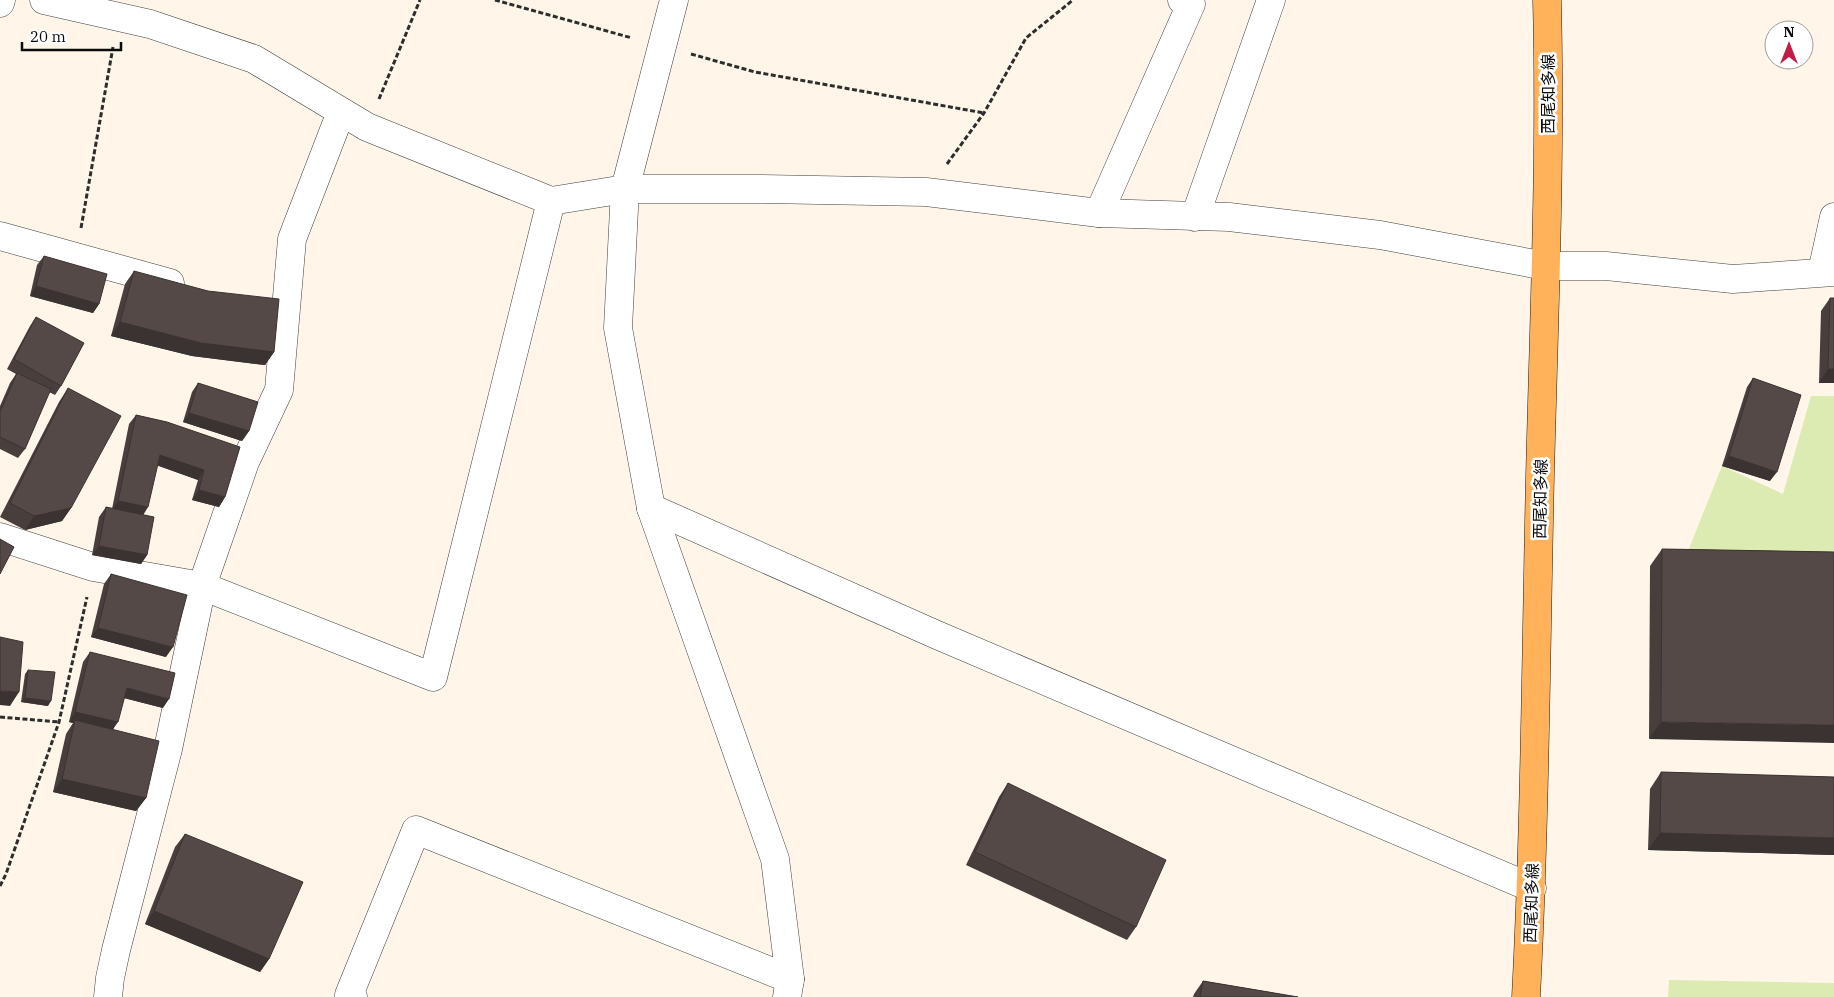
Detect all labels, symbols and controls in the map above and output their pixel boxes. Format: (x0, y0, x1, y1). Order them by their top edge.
scale bar (22, 20, 121, 52)
north arrow (1764, 20, 1814, 70)
text: N (1783, 23, 1795, 41)
text: 20 m (30, 27, 66, 46)
street label: 西尾知多線 (1538, 54, 1558, 134)
street label: 西尾知多線 (1529, 459, 1551, 539)
street label: 西尾知多線 (1520, 863, 1542, 943)

